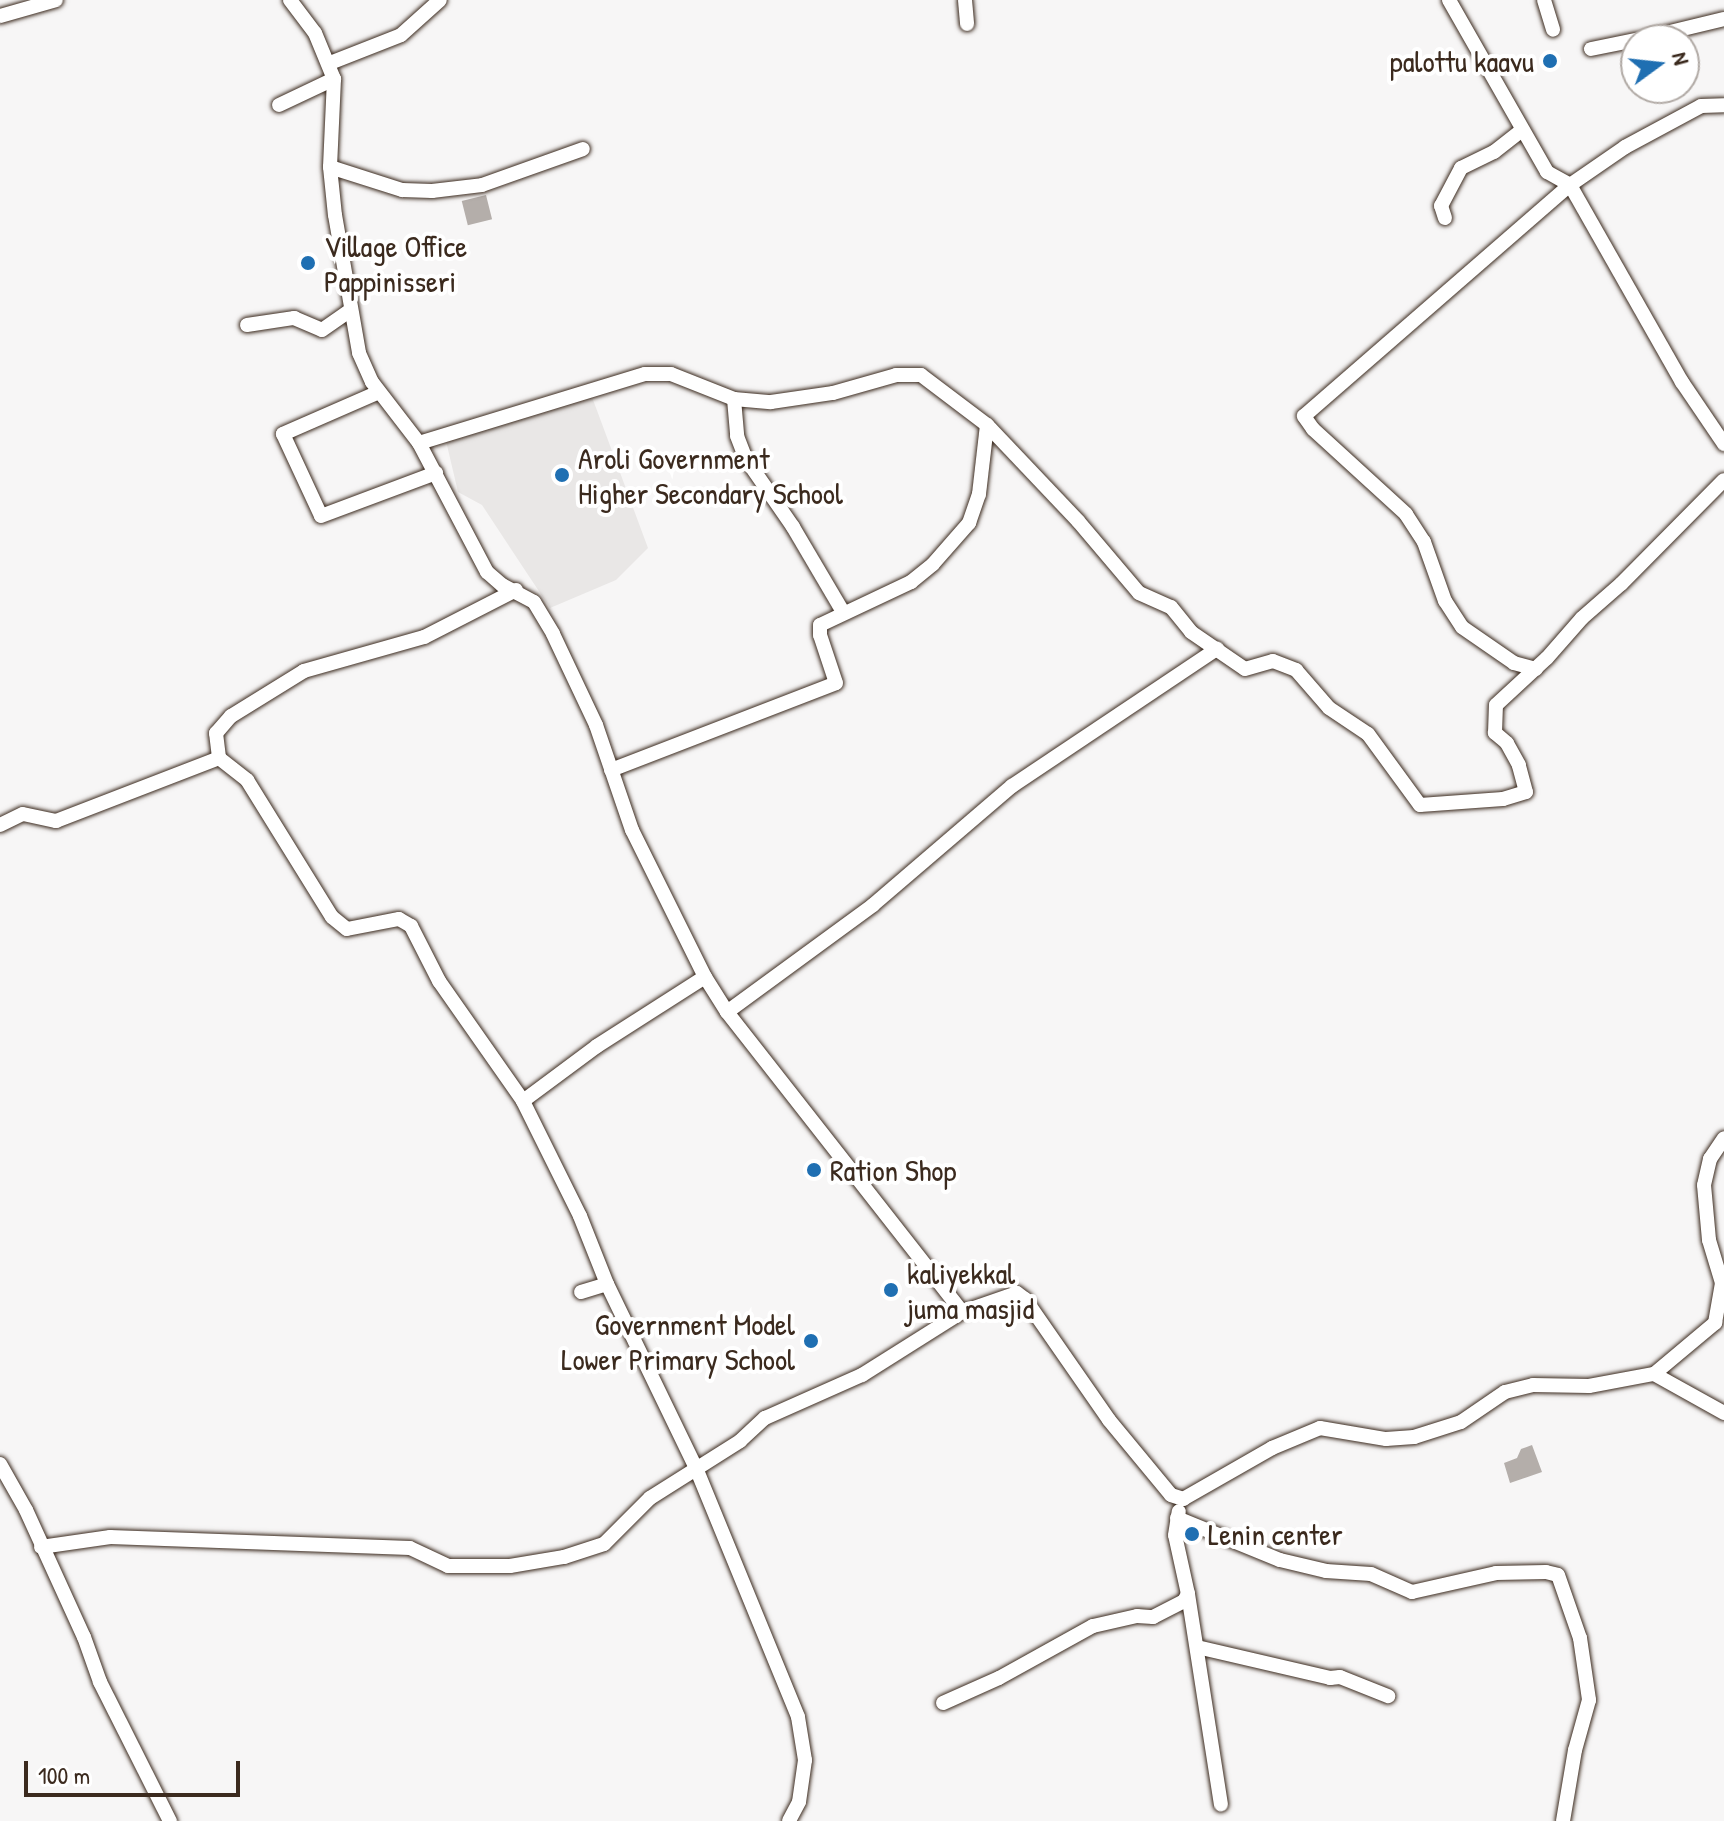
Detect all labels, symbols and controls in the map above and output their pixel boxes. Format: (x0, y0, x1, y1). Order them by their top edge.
north arrow (1620, 24, 1700, 104)
place label: palottu kaavu (1390, 43, 1534, 79)
text: N (1665, 49, 1697, 68)
marker: palottu kaavu (1541, 52, 1559, 70)
place label: Village Office Pappinisseri (324, 228, 467, 298)
marker: Village Office Pappinisseri (299, 254, 317, 272)
place label: Aroli Government Higher Secondary School (578, 440, 843, 510)
marker: Aroli Government Higher Secondary School (553, 466, 571, 484)
place label: Ration Shop (830, 1152, 956, 1188)
marker: Ration Shop (805, 1161, 823, 1179)
place label: kaliyekkal juma masjid (907, 1255, 1034, 1326)
marker: kaliyekkal juma masjid (882, 1281, 900, 1299)
place label: Government Model Lower Primary School (561, 1306, 795, 1376)
marker: Government Model Lower Primary School (802, 1332, 820, 1350)
place label: Lenin center (1208, 1516, 1343, 1552)
marker: Lenin center (1183, 1525, 1201, 1543)
scale bar (28, 1745, 244, 1795)
text: 100 m (38, 1759, 90, 1791)

